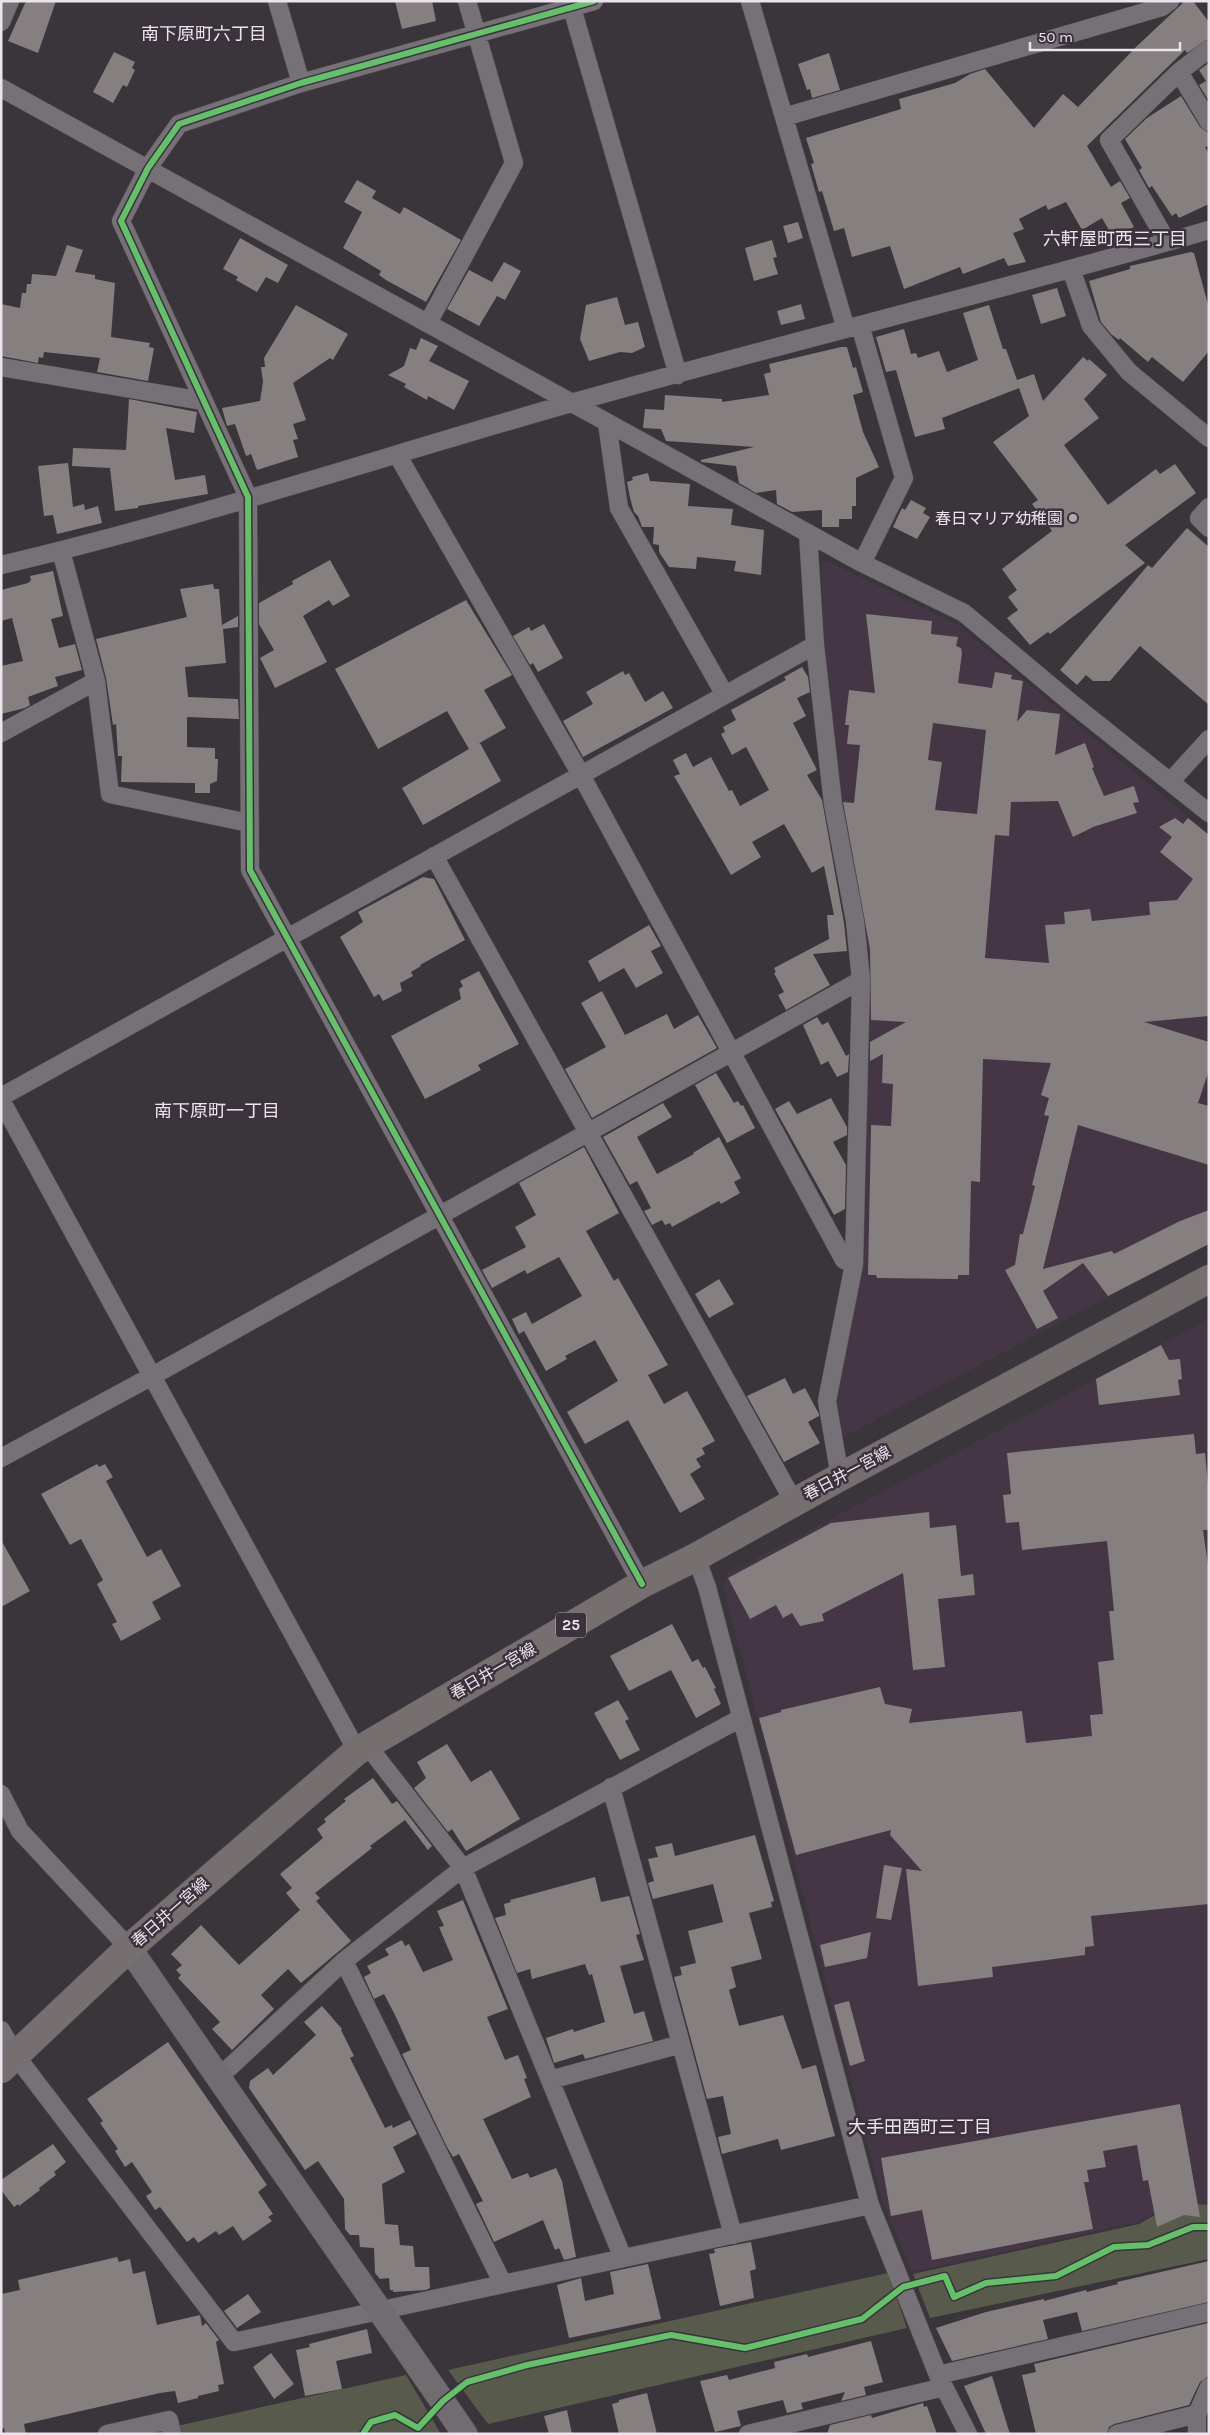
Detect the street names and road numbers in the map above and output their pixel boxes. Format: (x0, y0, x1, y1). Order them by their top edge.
street label: 春日井一宮線 (800, 1442, 894, 1504)
road number: 25 (556, 1612, 586, 1638)
street label: 春日井一宮線 (447, 1639, 539, 1703)
street label: 春日井一宮線 (128, 1873, 212, 1951)

